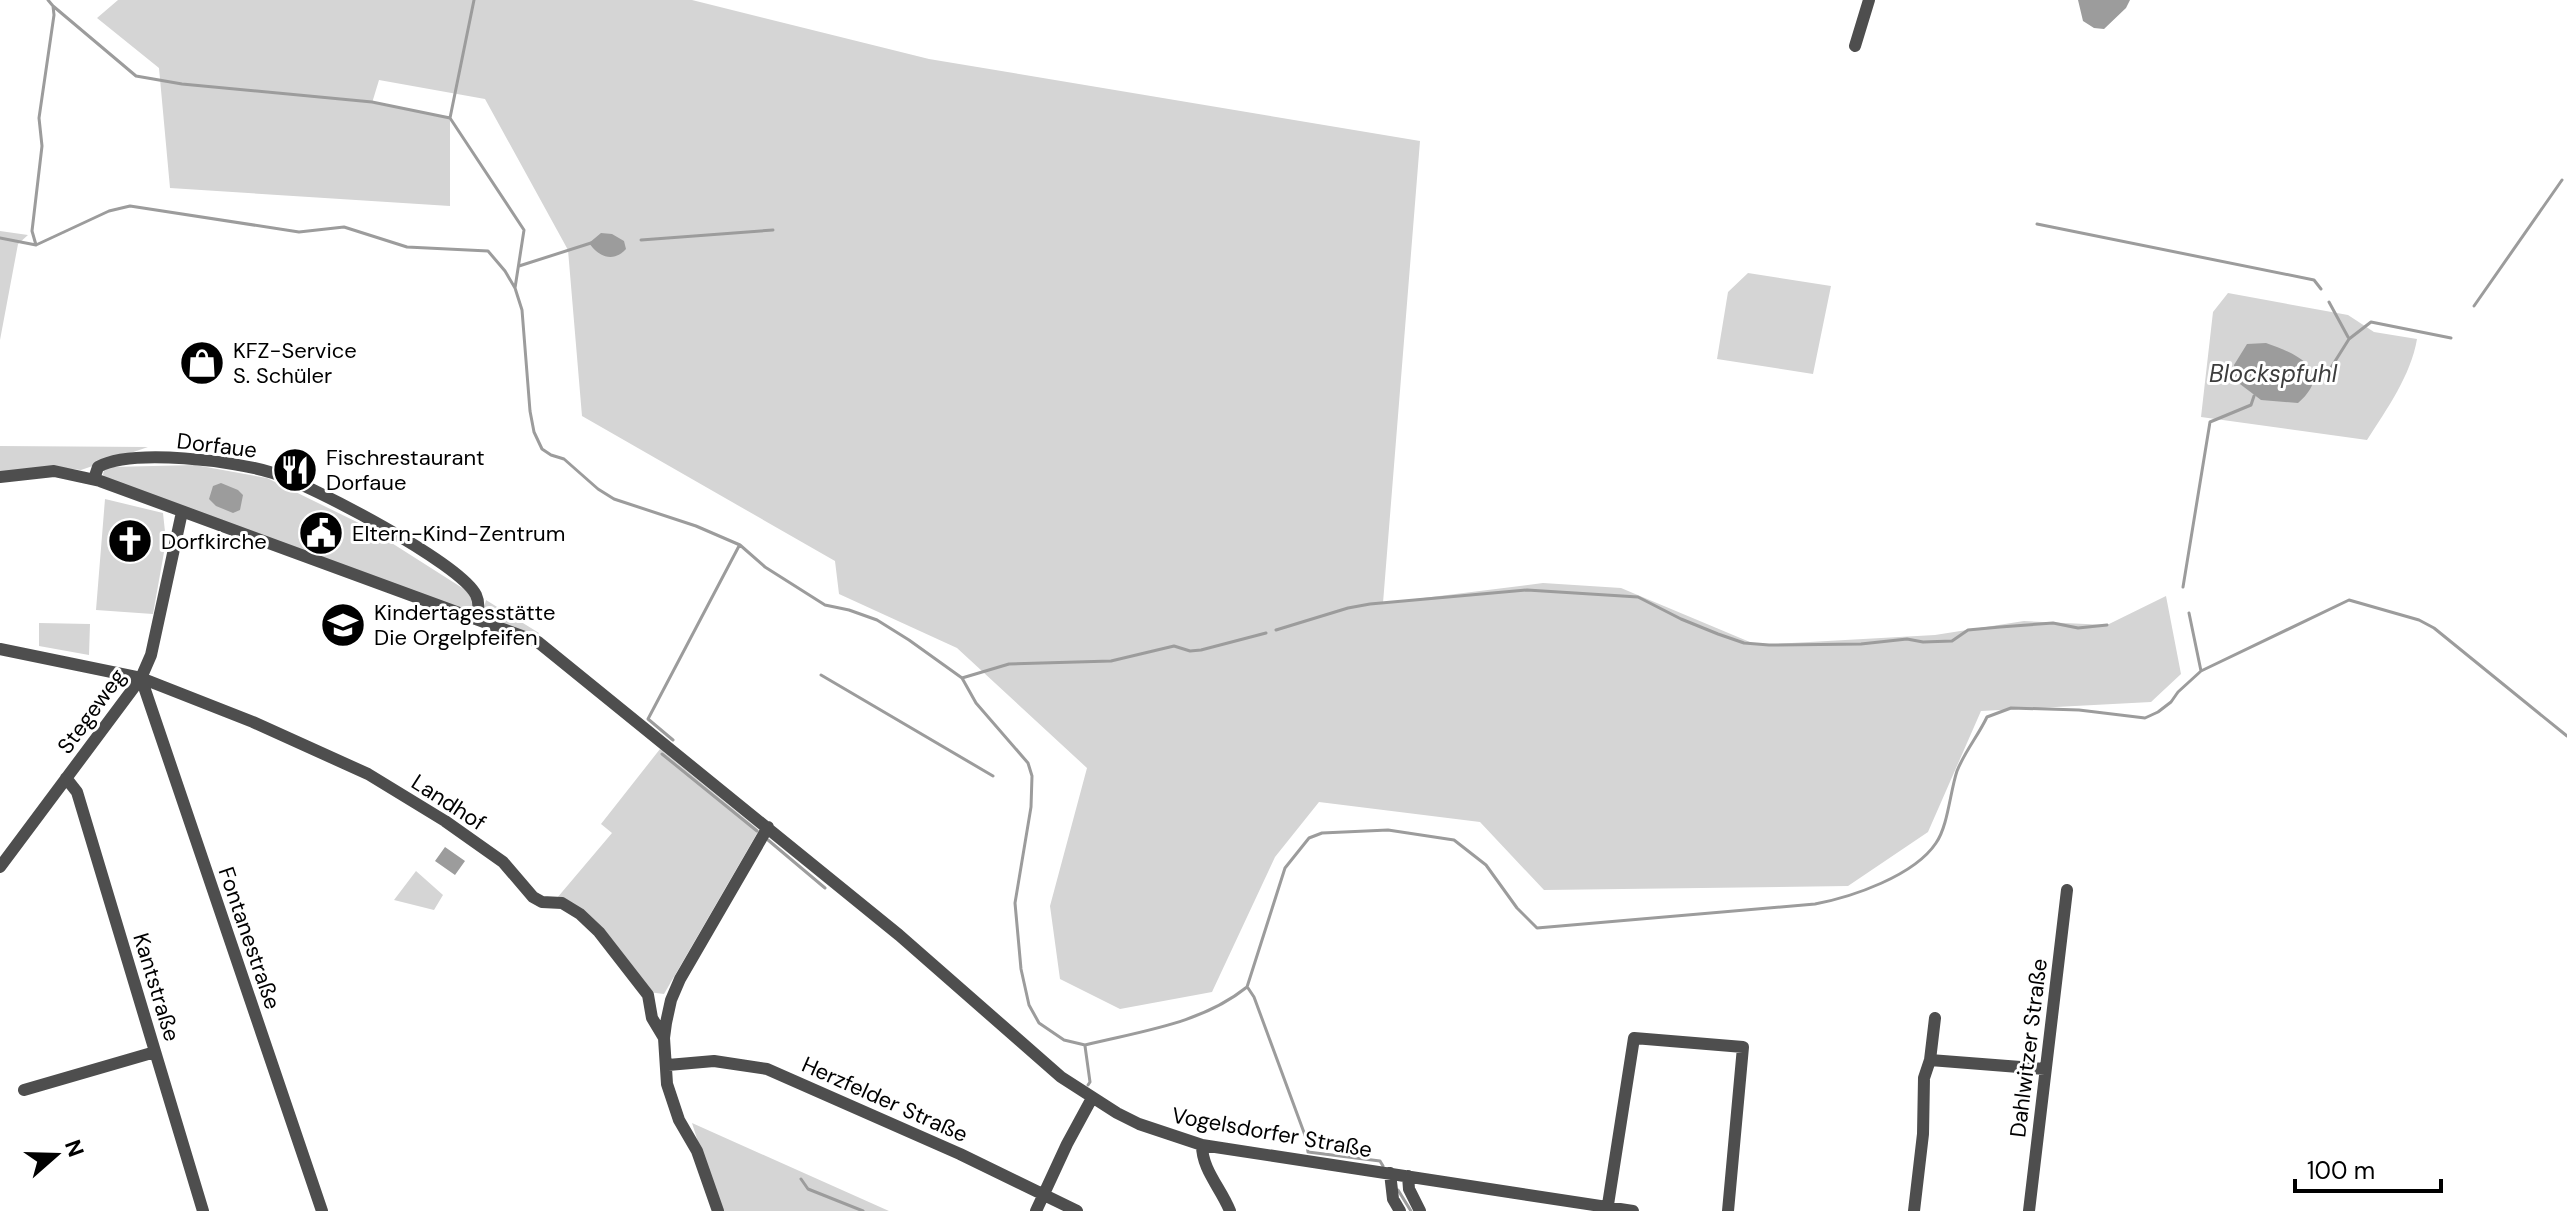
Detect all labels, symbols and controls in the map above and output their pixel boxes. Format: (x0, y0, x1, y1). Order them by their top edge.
place label: KFZ-Service S. Schüler (233, 336, 357, 390)
shop icon: KFZ-Service S. Schüler (178, 339, 226, 387)
water label: Blockspfuhl (2209, 358, 2338, 389)
street label: Dorfaue (175, 426, 259, 465)
place label: Fischrestaurant Dorfaue (326, 443, 485, 497)
restaurant icon: Fischrestaurant Dorfaue (271, 446, 319, 494)
public building icon: Eltern-Kind-Zentrum (297, 509, 345, 557)
church icon: Dorfkirche (106, 517, 154, 565)
place label: Eltern-Kind-Zentrum (352, 519, 565, 548)
place label: Dorfkirche (161, 527, 267, 556)
place label: Kindertagesstätte Die Orgelpfeifen (374, 598, 555, 652)
school or university icon: Kindertagesstätte Die Orgelpfeifen (319, 601, 367, 649)
street label: Stegeweg (51, 663, 132, 760)
street label: Landhof (406, 768, 492, 837)
street label: Fontanestraße (212, 863, 287, 1013)
street label: Kantstraße (126, 930, 187, 1045)
street label: Dahlwitzer Straße (2003, 957, 2054, 1139)
street label: Herzfelder Straße (797, 1050, 972, 1149)
street label: Vogelsdorfer Straße (1169, 1101, 1374, 1164)
north arrow (16, 1115, 96, 1195)
text: N (58, 1136, 91, 1161)
scale bar (2295, 1143, 2441, 1193)
text: 100 m (2307, 1155, 2375, 1186)

